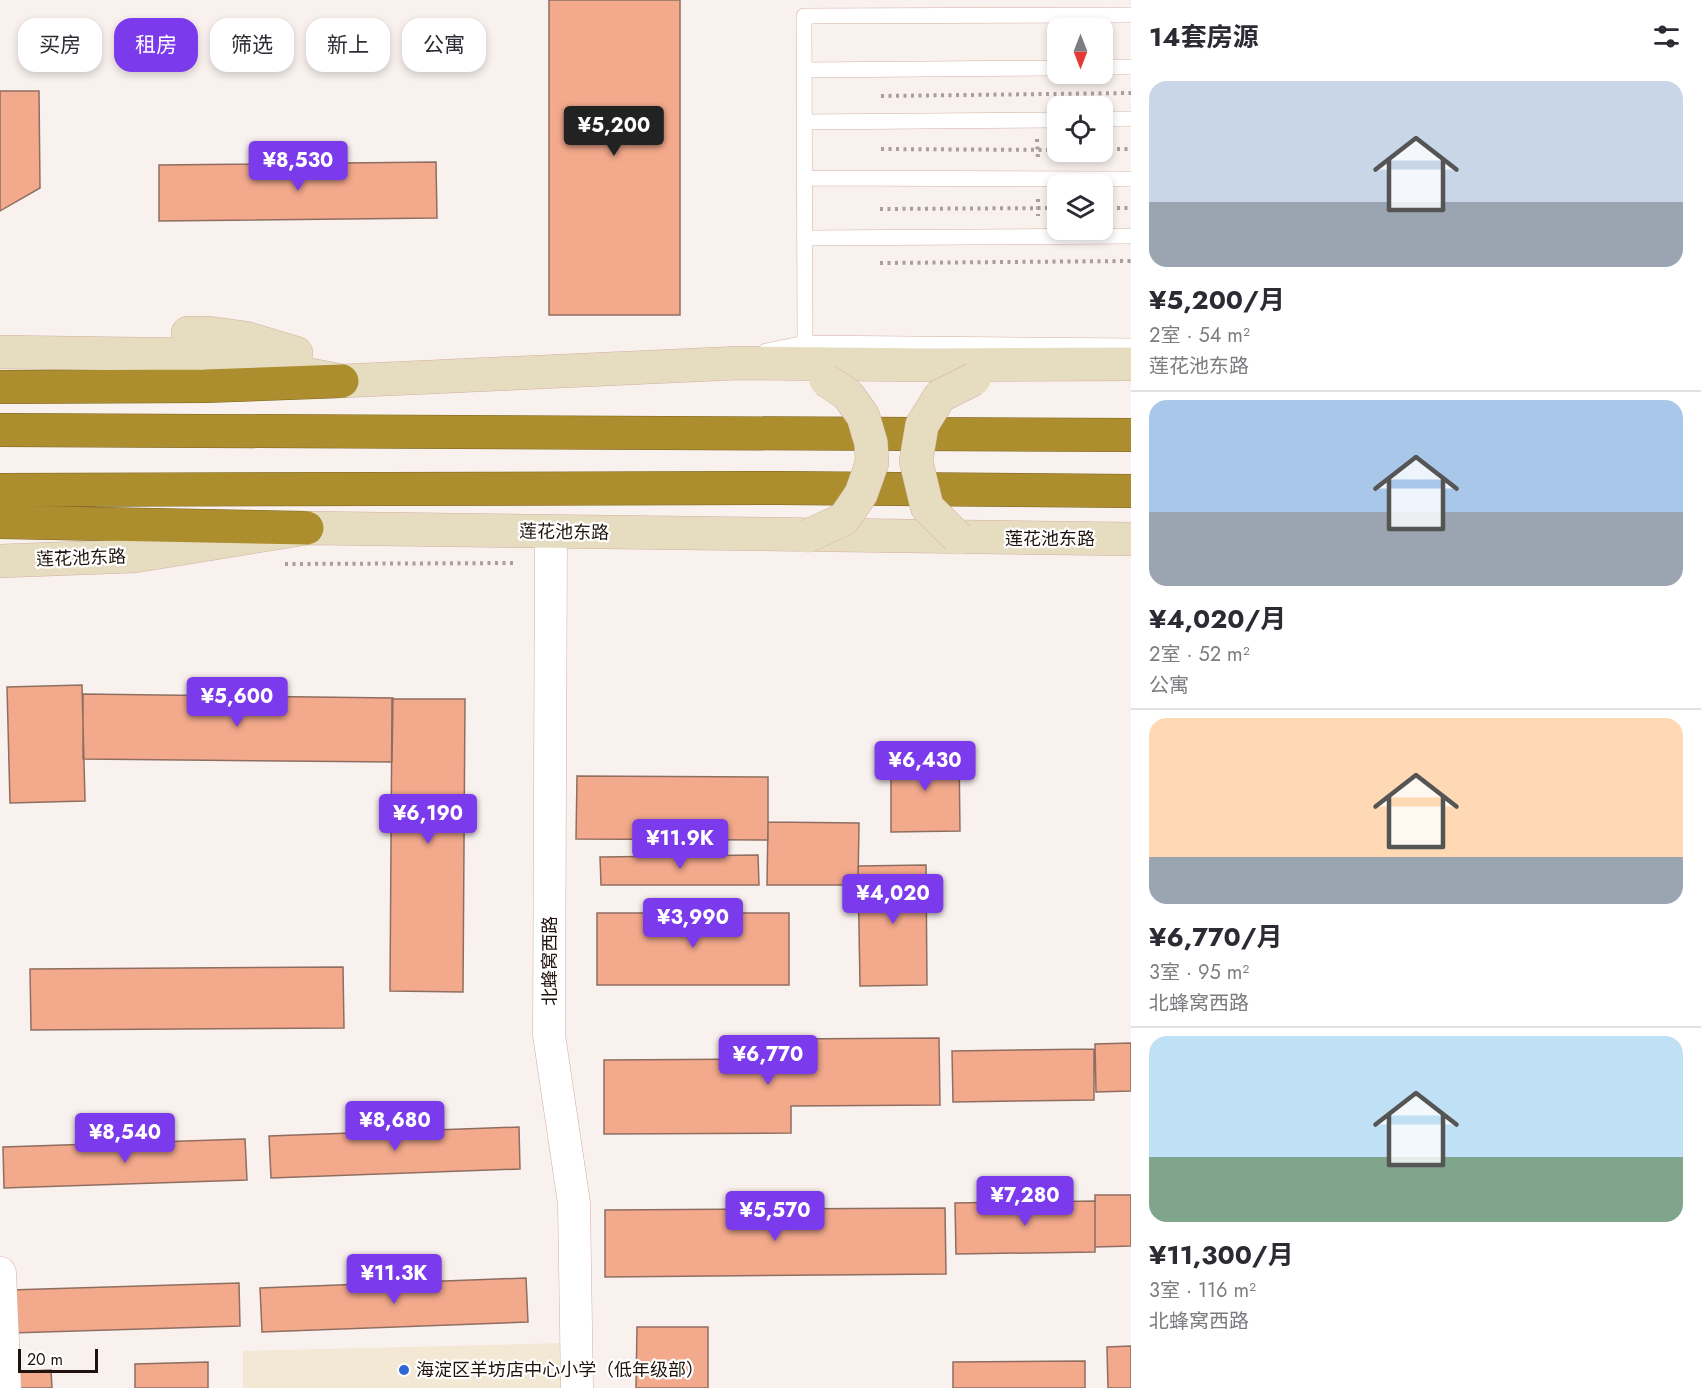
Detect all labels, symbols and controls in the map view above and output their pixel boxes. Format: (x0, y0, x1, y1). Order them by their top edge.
chip: 买房 (18, 18, 102, 72)
chip: 租房 (114, 18, 198, 72)
chip: 筛选 (210, 18, 294, 72)
chip: 新上 (306, 18, 390, 72)
chip: 公寓 (402, 18, 486, 72)
north arrow (1047, 18, 1113, 84)
map controls (1047, 18, 1113, 240)
text: 14套房源 (1149, 18, 1258, 56)
icon: filters (1650, 20, 1683, 53)
button: locate (1047, 96, 1113, 162)
pin: ¥5,200 (565, 106, 663, 157)
text: ¥5,200 (578, 111, 650, 140)
icon: home (1362, 120, 1470, 228)
pin: ¥8,530 (249, 141, 347, 192)
text: ¥8,530 (263, 146, 333, 175)
button: layers (1047, 174, 1113, 240)
text: ¥5,200/月 (1149, 281, 1285, 319)
text: 2室 · 54 m² (1149, 321, 1250, 350)
text: 莲花池东路 (1149, 352, 1249, 381)
icon: home (1362, 439, 1470, 547)
street label: 莲花池东路 (519, 518, 609, 546)
street label: 莲花池东路 (1005, 526, 1095, 552)
street label: 莲花池东路 (36, 543, 126, 573)
text: ¥4,020/月 (1149, 600, 1286, 638)
text: 2室 · 52 m² (1149, 640, 1250, 669)
text: 公寓 (1149, 671, 1189, 700)
pin: ¥5,600 (188, 677, 286, 728)
text: ¥5,600 (201, 682, 273, 711)
pin: ¥6,430 (876, 741, 974, 792)
text: ¥6,430 (889, 746, 961, 775)
icon: home (1362, 757, 1470, 865)
pin: ¥6,190 (379, 794, 477, 845)
text: ¥6,190 (393, 799, 463, 828)
pin: ¥11.9K (631, 819, 729, 870)
text: ¥11.9K (646, 824, 714, 853)
pin: ¥4,020 (844, 874, 942, 925)
text: ¥4,020 (856, 879, 930, 908)
pin: ¥3,990 (644, 898, 742, 949)
text: ¥3,990 (657, 903, 729, 932)
street label: 北蜂窝西路 (537, 916, 563, 1006)
text: ¥6,770/月 (1149, 918, 1283, 956)
text: 3室 · 95 m² (1149, 958, 1249, 987)
text: 北蜂窝西路 (1149, 989, 1249, 1018)
pin: ¥6,770 (719, 1035, 817, 1086)
text: ¥6,770 (733, 1040, 803, 1069)
icon: home (1362, 1075, 1470, 1183)
pin: ¥8,680 (346, 1101, 444, 1152)
text: ¥8,680 (359, 1106, 431, 1135)
pin: ¥8,540 (76, 1113, 174, 1164)
text: ¥8,540 (89, 1118, 161, 1147)
pin: ¥7,280 (976, 1176, 1074, 1227)
text: ¥7,280 (991, 1181, 1059, 1210)
pin: ¥5,570 (726, 1191, 824, 1242)
text: ¥5,570 (740, 1196, 810, 1225)
text: ¥11,300/月 (1149, 1236, 1294, 1274)
pin: ¥11.3K (345, 1254, 443, 1305)
text: ¥11.3K (361, 1259, 427, 1288)
text: 3室 · 116 m² (1149, 1276, 1256, 1305)
text: 北蜂窝西路 (1149, 1307, 1249, 1336)
scale bar (18, 1346, 98, 1374)
text: 20 m (27, 1348, 63, 1371)
place label: 海淀区羊坊店中心小学（低年级部） (416, 1357, 704, 1383)
marker: 海淀区羊坊店中心小学（低年级部） (397, 1363, 411, 1377)

